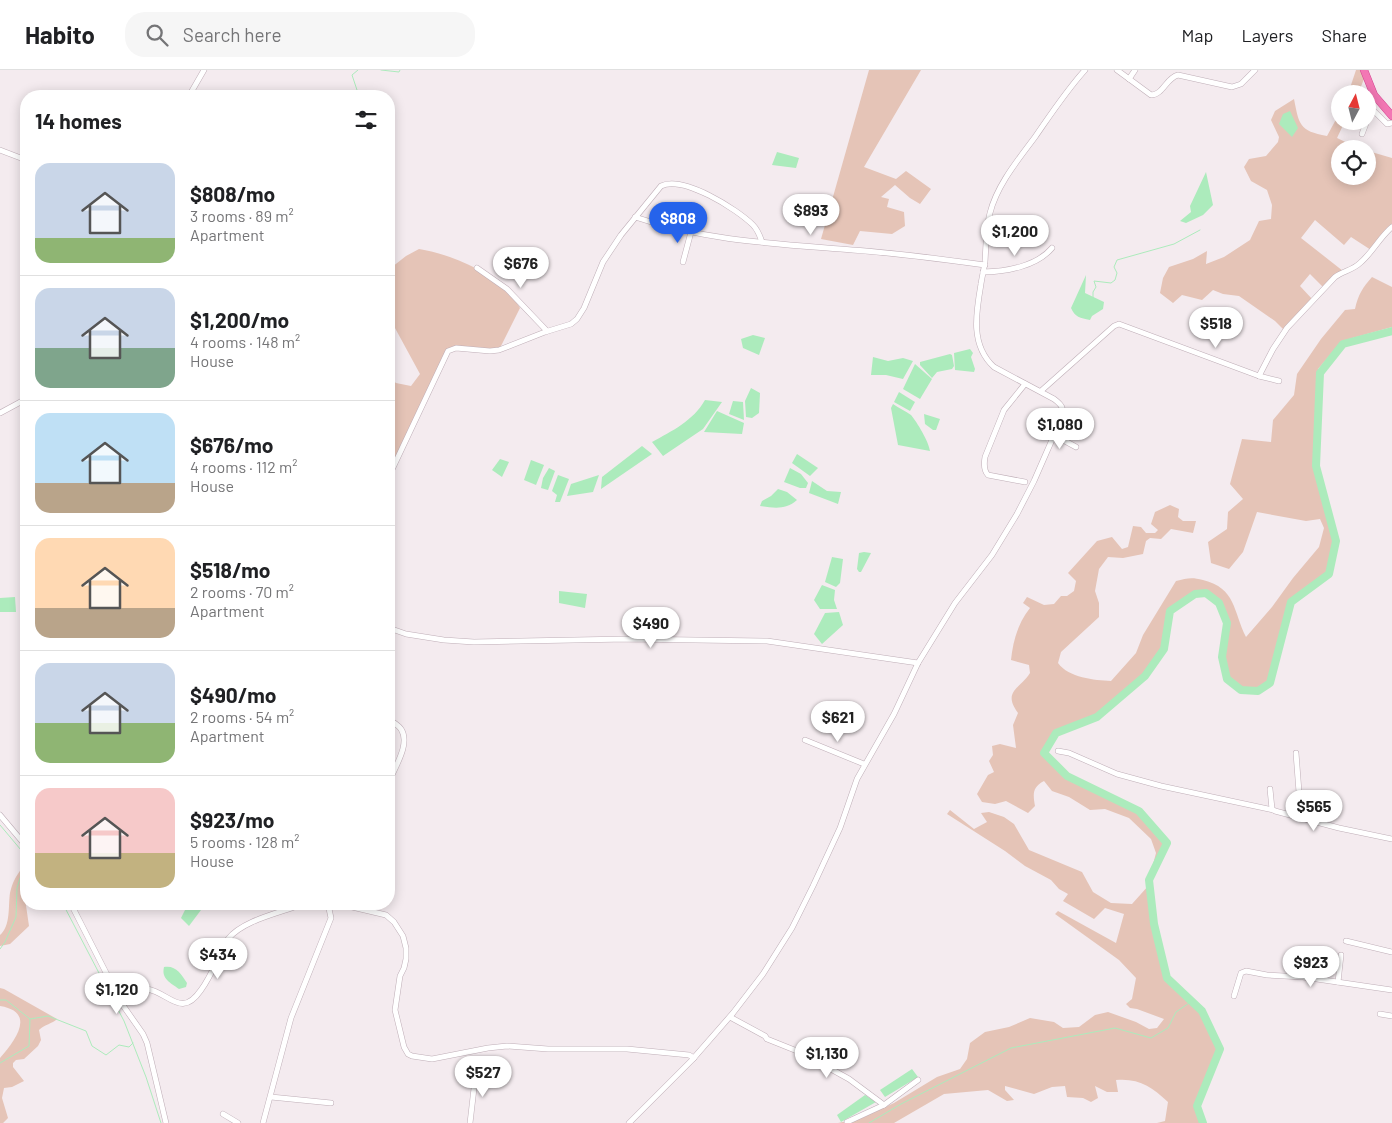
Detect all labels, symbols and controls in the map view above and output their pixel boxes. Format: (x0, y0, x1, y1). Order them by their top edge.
search box (125, 12, 475, 57)
text: Habito (25, 20, 95, 49)
icon: search (143, 21, 171, 49)
text: Search here (183, 23, 282, 46)
text: Map (1181, 24, 1213, 46)
text: Layers (1241, 24, 1294, 46)
text: Share (1322, 24, 1367, 46)
north arrow (1331, 85, 1376, 130)
map controls (1331, 85, 1376, 185)
icon: filters (352, 106, 380, 134)
text: 14 homes (35, 108, 122, 133)
button: locate (1331, 140, 1376, 185)
text: $808/mo (190, 181, 275, 206)
icon: home (75, 183, 135, 243)
pin: $893 (781, 194, 841, 236)
text: $893 (794, 200, 828, 219)
pin: $808 (648, 202, 708, 244)
text: 3 rooms · 89 m² (190, 206, 294, 225)
text: $808 (660, 208, 696, 227)
pin: $1,200 (974, 214, 1056, 257)
text: $1,200 (992, 221, 1038, 240)
text: Apartment (190, 225, 265, 244)
pin: $676 (491, 246, 551, 289)
text: $676 (504, 253, 538, 272)
pin: $518 (1186, 306, 1246, 349)
text: $1,200/mo (190, 307, 289, 332)
icon: home (75, 308, 135, 368)
text: $518 (1200, 313, 1232, 332)
text: 4 rooms · 148 m² (190, 332, 300, 351)
text: House (190, 351, 234, 370)
pin: $1,080 (1019, 408, 1101, 450)
text: $1,080 (1037, 414, 1083, 433)
text: $676/mo (190, 432, 273, 457)
icon: home (75, 433, 135, 493)
text: 4 rooms · 112 m² (190, 457, 297, 476)
text: House (190, 476, 234, 495)
text: $518/mo (190, 557, 270, 582)
icon: home (75, 558, 135, 618)
text: 2 rooms · 70 m² (190, 582, 294, 601)
text: Apartment (190, 601, 265, 620)
pin: $490 (621, 606, 681, 649)
text: $490 (633, 613, 669, 632)
text: $490/mo (190, 682, 276, 707)
icon: home (75, 683, 135, 743)
pin: $621 (808, 700, 868, 743)
text: 2 rooms · 54 m² (190, 707, 294, 726)
text: $621 (822, 707, 854, 726)
text: Apartment (190, 726, 265, 745)
pin: $565 (1284, 790, 1344, 832)
text: $565 (1297, 796, 1332, 815)
text: $923/mo (190, 807, 274, 832)
icon: home (75, 808, 135, 868)
text: 5 rooms · 128 m² (190, 832, 299, 851)
text: House (190, 851, 234, 870)
pin: $434 (188, 938, 248, 980)
text: $434 (199, 944, 237, 963)
pin: $923 (1281, 946, 1341, 988)
text: $923 (1293, 952, 1329, 971)
pin: $1,120 (76, 972, 158, 1015)
text: $1,120 (96, 979, 138, 998)
pin: $1,130 (786, 1036, 868, 1079)
text: $1,130 (806, 1043, 848, 1062)
pin: $527 (453, 1056, 513, 1098)
text: $527 (466, 1062, 500, 1081)

